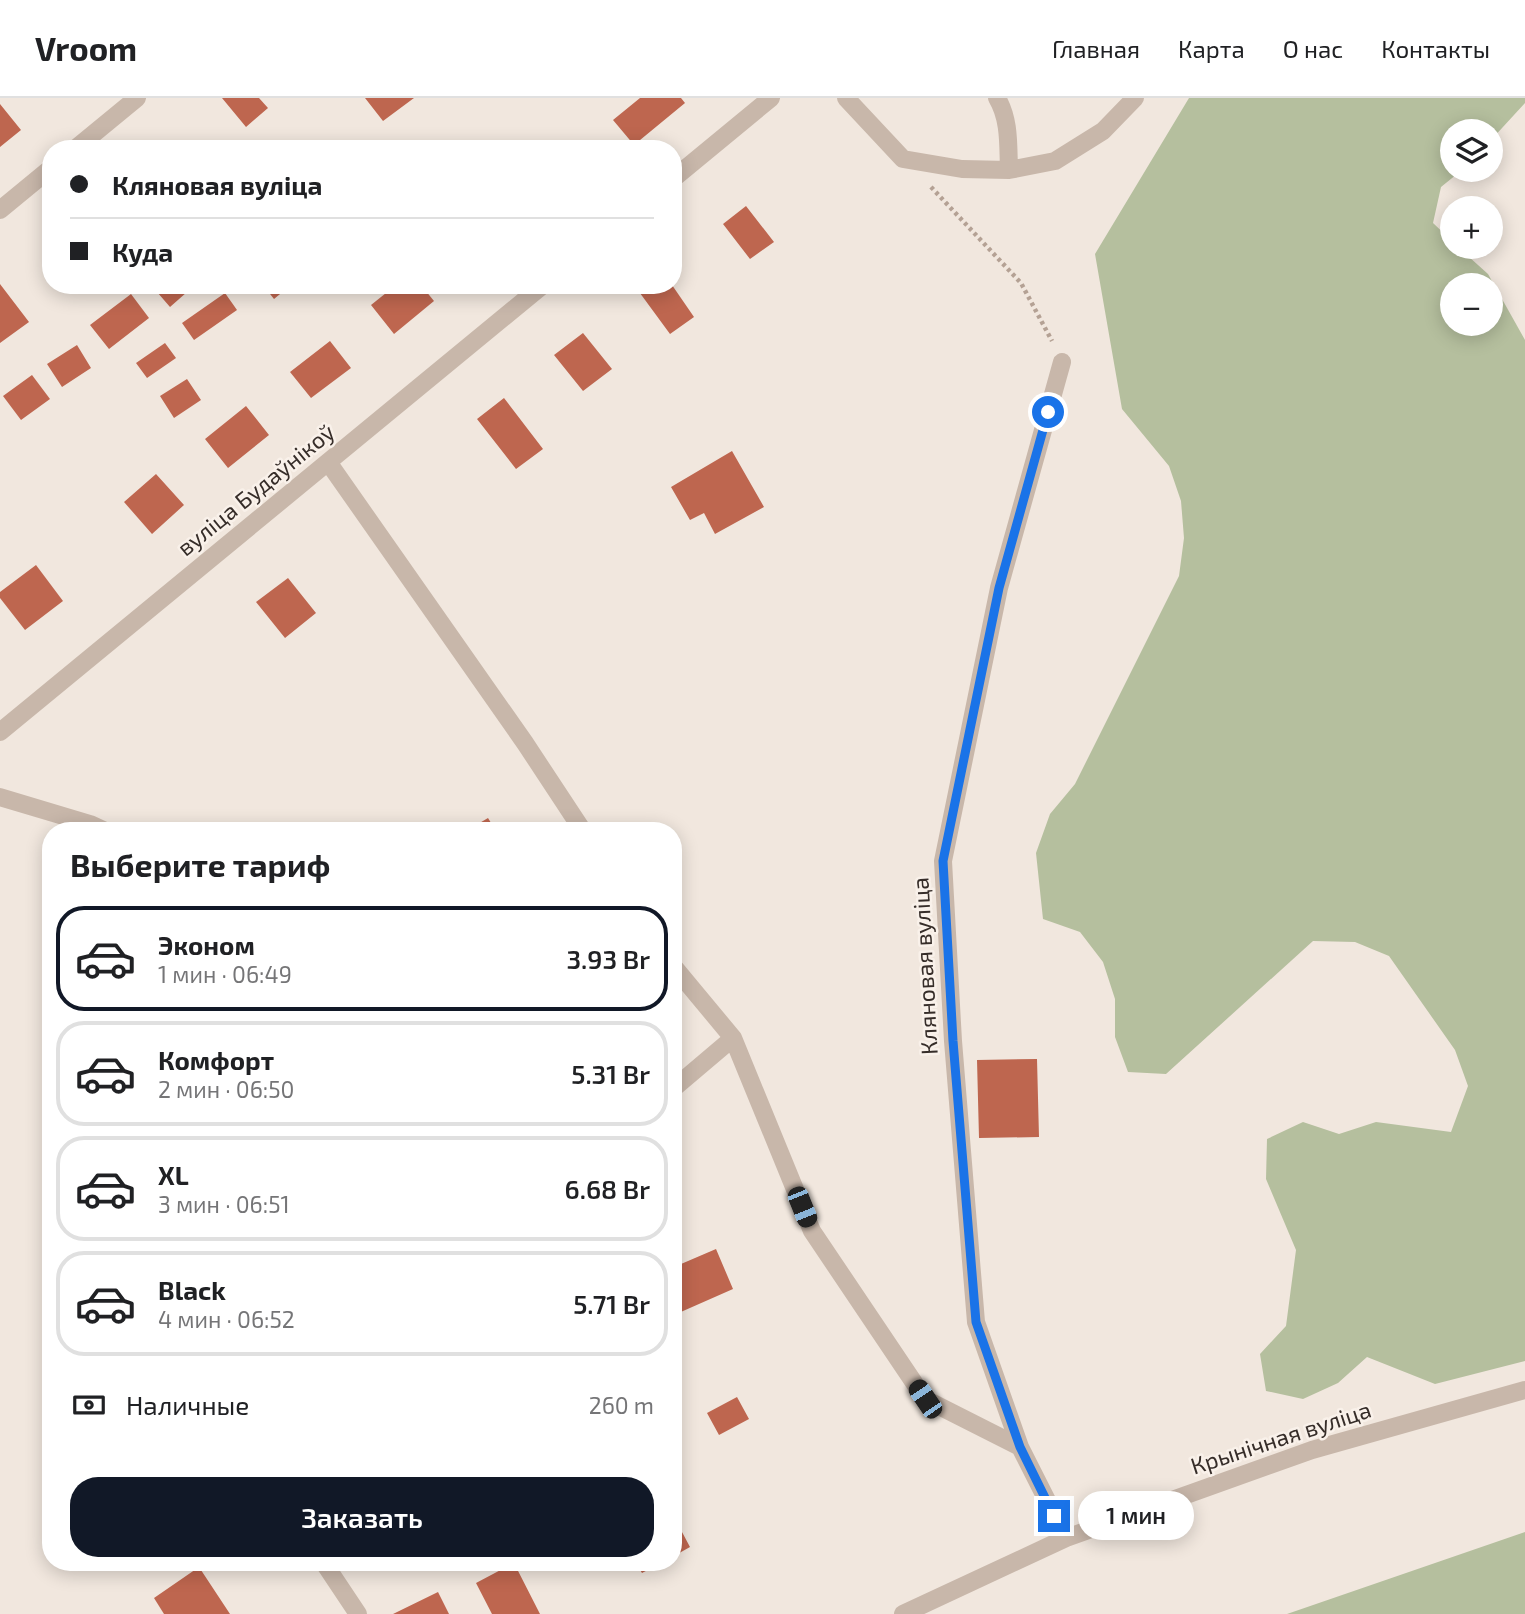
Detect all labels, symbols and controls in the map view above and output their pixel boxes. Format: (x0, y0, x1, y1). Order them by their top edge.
text: Vroom (35, 28, 137, 68)
text: Главная (1052, 34, 1140, 63)
text: Карта (1178, 34, 1245, 63)
text: О нас (1283, 34, 1343, 63)
text: Контакты (1381, 34, 1490, 63)
map controls (1440, 119, 1503, 336)
button: layers (1440, 119, 1503, 182)
text: Кляновая вуліца (112, 169, 322, 200)
button: + (1440, 196, 1503, 259)
text: Куда (112, 236, 173, 267)
button: − (1440, 273, 1503, 336)
route start (1032, 396, 1064, 428)
street label: вуліца Будаўнікоў (171, 417, 340, 562)
text: Выберите тариф (70, 845, 330, 883)
street label: Кляновая вуліца (905, 876, 944, 1056)
icon: car (74, 927, 137, 990)
text: Эконом (158, 929, 255, 960)
text: 3.93 Br (567, 943, 650, 974)
text: 1 мин · 06:49 (158, 960, 292, 988)
icon: car (74, 1042, 137, 1105)
text: Комфорт (158, 1044, 274, 1075)
text: 5.31 Br (571, 1058, 650, 1089)
text: 2 мин · 06:50 (158, 1075, 294, 1103)
icon: car (74, 1157, 137, 1220)
text: XL (158, 1159, 189, 1190)
text: 6.68 Br (565, 1173, 650, 1204)
car (785, 1184, 820, 1230)
text: 3 мин · 06:51 (158, 1190, 290, 1218)
icon: car (74, 1272, 137, 1335)
text: Black (158, 1274, 226, 1305)
text: 5.71 Br (573, 1288, 650, 1319)
text: 4 мин · 06:52 (158, 1305, 295, 1333)
car (905, 1376, 946, 1422)
icon: cash (70, 1386, 108, 1424)
text: Наличные (126, 1389, 249, 1420)
text: 260 m (589, 1391, 654, 1419)
street label: Крынічная вуліца (1187, 1395, 1375, 1480)
button: Заказать (70, 1477, 654, 1557)
callout: 1 мин (1078, 1492, 1194, 1540)
route end (1038, 1500, 1070, 1532)
text: 1 мин (1106, 1501, 1166, 1529)

